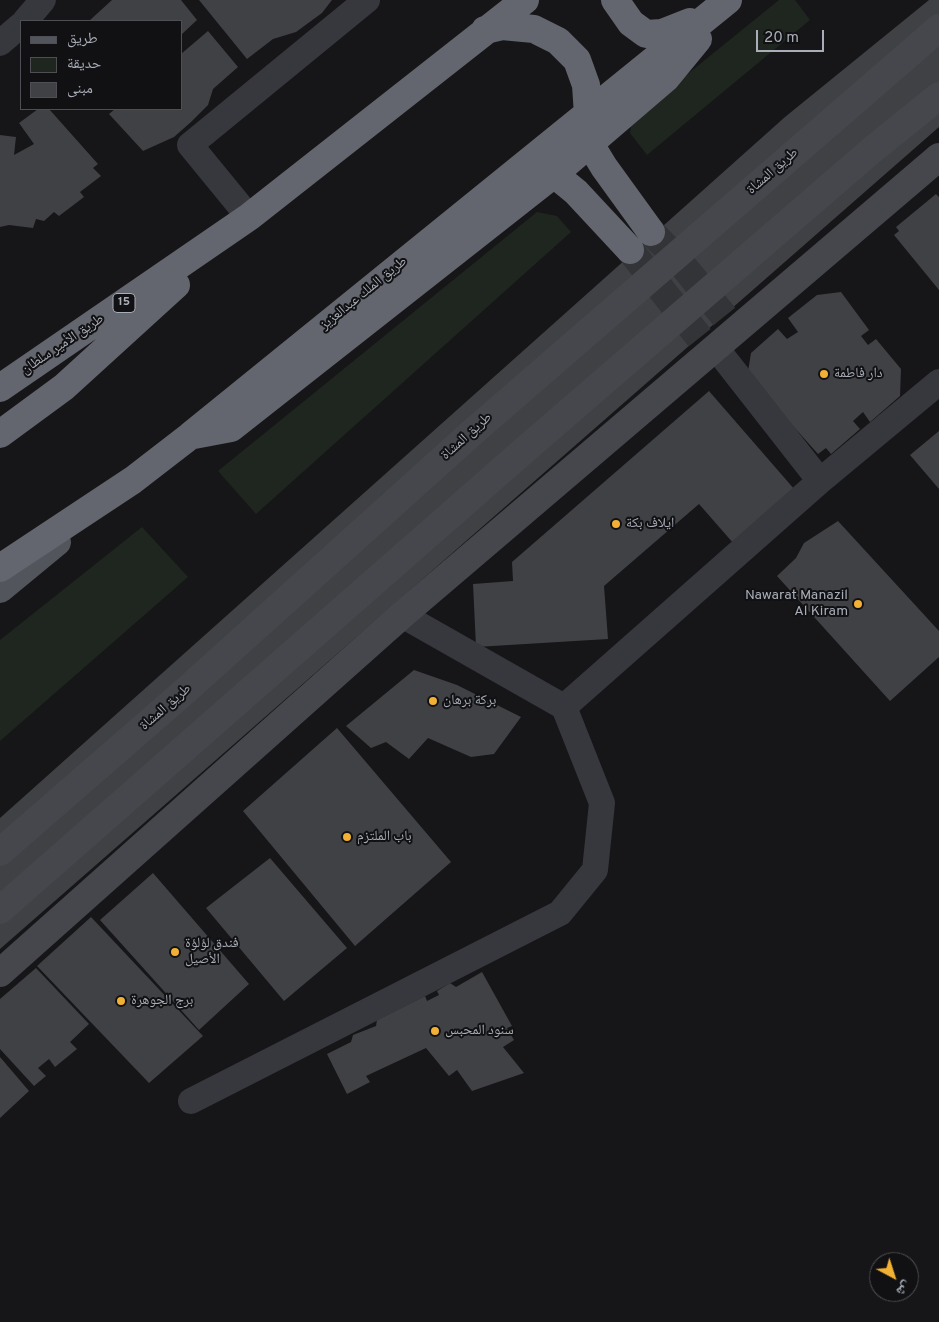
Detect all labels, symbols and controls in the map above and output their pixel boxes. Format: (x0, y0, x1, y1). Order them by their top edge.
legend (20, 20, 182, 110)
scale bar (759, 20, 826, 52)
text: 20 m (764, 29, 799, 48)
text: طريق (67, 30, 98, 49)
text: حديقة (67, 55, 101, 74)
text: مبنى (67, 80, 93, 99)
street label: طريق المشاة (744, 145, 802, 199)
street label: طريق الملك عبدالعزيز (317, 254, 411, 334)
road number: 15 (113, 294, 135, 312)
street label: طريق الأمير سلطان (18, 311, 108, 379)
place label: دار فاطمة (834, 366, 883, 382)
marker: دار فاطمة (818, 368, 830, 380)
street label: طريق المشاة (438, 410, 496, 464)
place label: ايلاف بكة (626, 516, 674, 532)
marker: ايلاف بكة (610, 518, 622, 530)
place label: Nawarat Manazil Al Kiram (745, 588, 848, 620)
marker: Nawarat Manazil Al Kiram (852, 598, 864, 610)
street label: طريق المشاة (137, 681, 195, 735)
place label: بركة برهان (443, 693, 496, 709)
marker: بركة برهان (427, 695, 439, 707)
place label: باب الملتزم (357, 829, 412, 845)
marker: باب الملتزم (341, 831, 353, 843)
place label: فندق لؤلؤة الأصيل (185, 936, 239, 969)
marker: فندق لؤلؤة الأصيل (169, 946, 181, 958)
place label: برج الجوهرة (131, 993, 193, 1009)
marker: برج الجوهرة (115, 995, 127, 1007)
place label: سنود المحبس (445, 1023, 514, 1039)
marker: سنود المحبس (429, 1025, 441, 1037)
north arrow (869, 1252, 919, 1302)
text: ش (892, 1277, 914, 1299)

